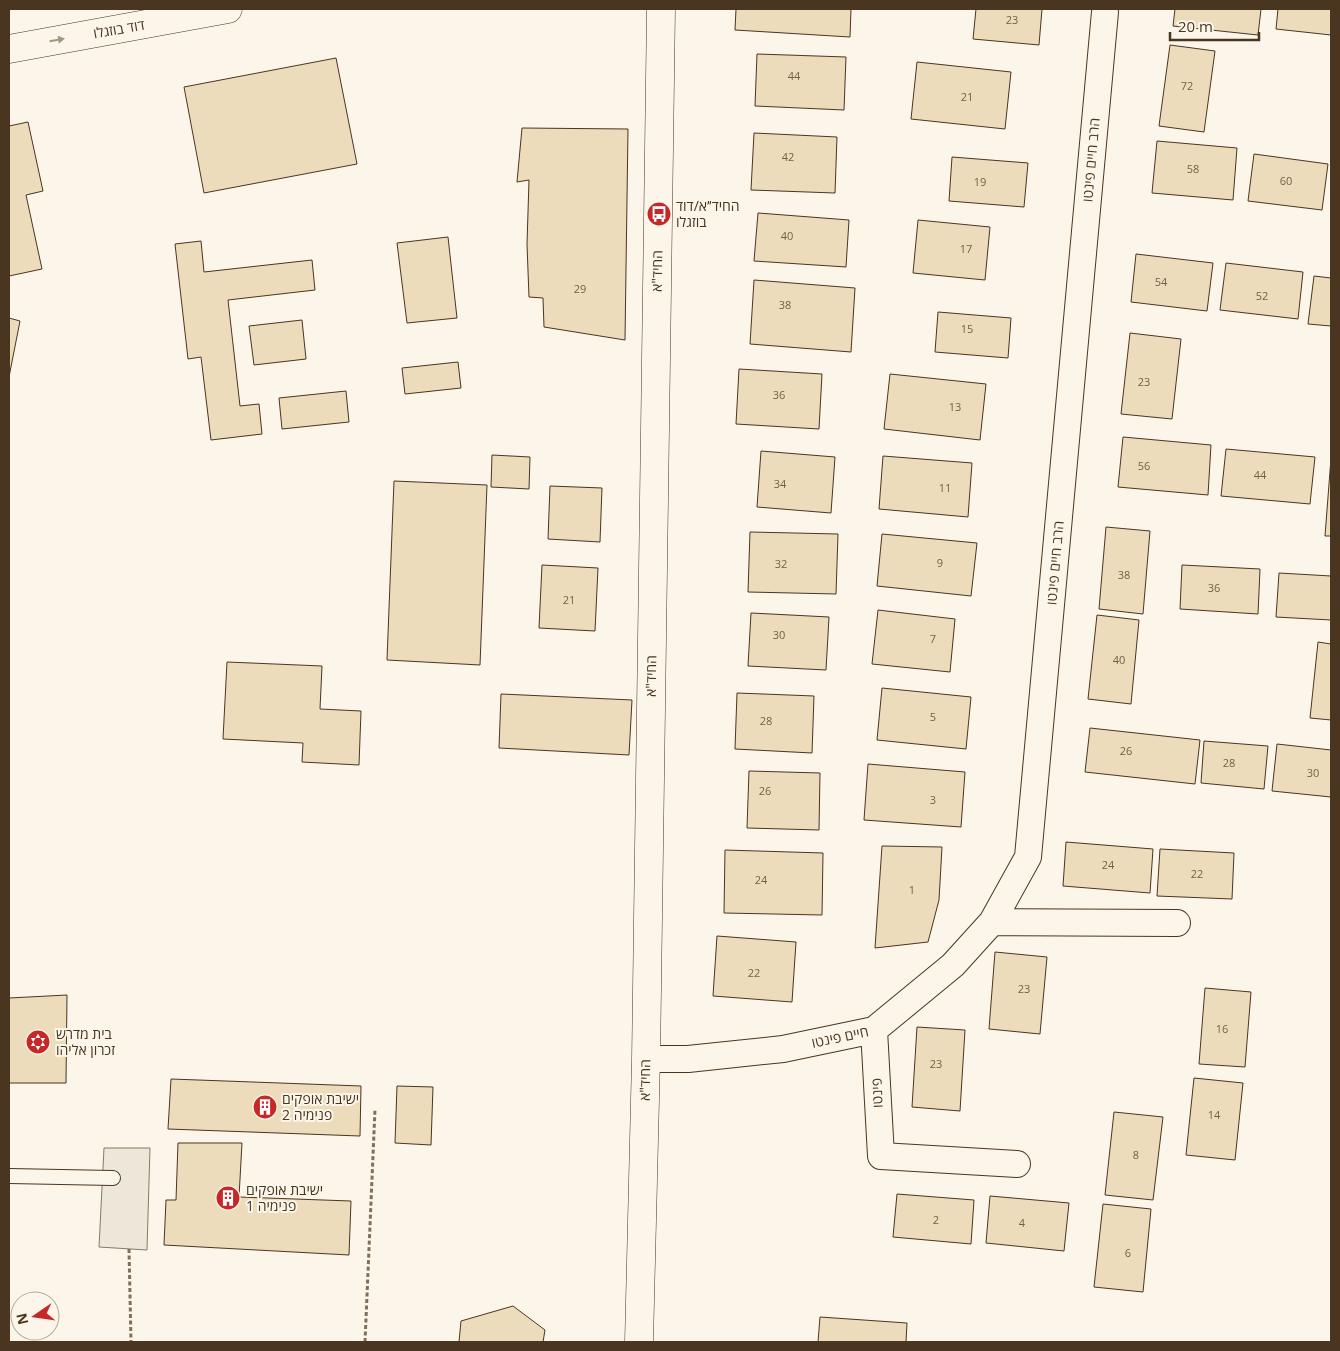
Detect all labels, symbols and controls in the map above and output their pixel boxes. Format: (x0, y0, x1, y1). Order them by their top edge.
scale bar (1170, 10, 1259, 42)
house number: 23 (1006, 12, 1018, 27)
street label: דוד בוזגלו (92, 15, 146, 42)
text: 20 m (1178, 16, 1213, 36)
one-way arrow (49, 35, 65, 43)
house number: 44 (788, 68, 801, 83)
house number: 72 (1181, 78, 1193, 93)
house number: 21 (961, 89, 973, 104)
street label: הרב חיים פינטו (1077, 117, 1104, 203)
house number: 42 (782, 149, 794, 164)
house number: 58 (1187, 161, 1199, 176)
house number: 60 (1280, 173, 1292, 188)
house number: 19 (974, 174, 986, 189)
place label: החיד״א/דוד בוזגלו (676, 196, 740, 231)
bus stop icon: החיד״א/דוד בוזגלו (646, 201, 672, 227)
house number: 40 (781, 228, 793, 243)
house number: 17 (960, 241, 972, 256)
street label: החיד"א (647, 250, 666, 292)
house number: 54 (1155, 274, 1168, 289)
house number: 29 (574, 281, 586, 296)
house number: 52 (1256, 288, 1268, 303)
house number: 38 (779, 297, 791, 312)
house number: 15 (961, 321, 973, 336)
house number: 23 (1138, 374, 1150, 389)
house number: 36 (773, 387, 785, 402)
house number: 13 (949, 399, 961, 414)
house number: 56 (1138, 458, 1150, 473)
house number: 44 (1254, 467, 1267, 482)
house number: 34 (774, 476, 787, 491)
house number: 11 (939, 480, 951, 495)
street label: הרב חיים פינטו (1041, 520, 1068, 606)
house number: 9 (937, 555, 943, 570)
house number: 32 (775, 556, 787, 571)
house number: 38 (1118, 567, 1130, 582)
house number: 36 (1208, 580, 1220, 595)
house number: 21 (563, 592, 575, 607)
house number: 30 (773, 627, 785, 642)
house number: 7 (930, 631, 936, 646)
house number: 40 (1113, 652, 1125, 667)
street label: החיד"א (641, 655, 660, 697)
house number: 5 (930, 709, 936, 724)
house number: 28 (760, 713, 772, 728)
house number: 26 (1120, 743, 1132, 758)
house number: 28 (1223, 755, 1235, 770)
house number: 30 (1307, 765, 1319, 780)
house number: 26 (759, 783, 771, 798)
house number: 3 (930, 792, 936, 807)
house number: 24 (1102, 857, 1115, 872)
house number: 22 (1191, 866, 1203, 881)
house number: 24 (755, 872, 768, 887)
house number: 1 (909, 882, 915, 897)
house number: 22 (748, 965, 760, 980)
house number: 23 (1018, 981, 1030, 996)
street label: חיים פינטו (810, 1021, 870, 1052)
house number: 16 (1216, 1021, 1228, 1036)
place label: בית מדרש זכרון אליהו (56, 1024, 115, 1059)
synagogue icon: בית מדרש זכרון אליהו (25, 1029, 51, 1055)
house number: 23 (930, 1056, 942, 1071)
street label: החיד"א (635, 1059, 654, 1101)
street label: פינטו (866, 1078, 887, 1109)
place label: ישיבת אופקים פנימיה 2 (282, 1089, 359, 1124)
building icon: ישיבת אופקים פנימיה 2 (252, 1094, 278, 1120)
house number: 14 (1208, 1107, 1221, 1122)
house number: 8 (1133, 1147, 1139, 1162)
place label: ישיבת אופקים פנימיה 1 (246, 1180, 323, 1215)
building icon: ישיבת אופקים פנימיה 1 (215, 1185, 241, 1211)
house number: 2 (933, 1212, 939, 1227)
house number: 4 (1019, 1215, 1026, 1230)
house number: 6 (1125, 1245, 1131, 1260)
north arrow (10, 1291, 60, 1341)
text: N (11, 1311, 32, 1327)

